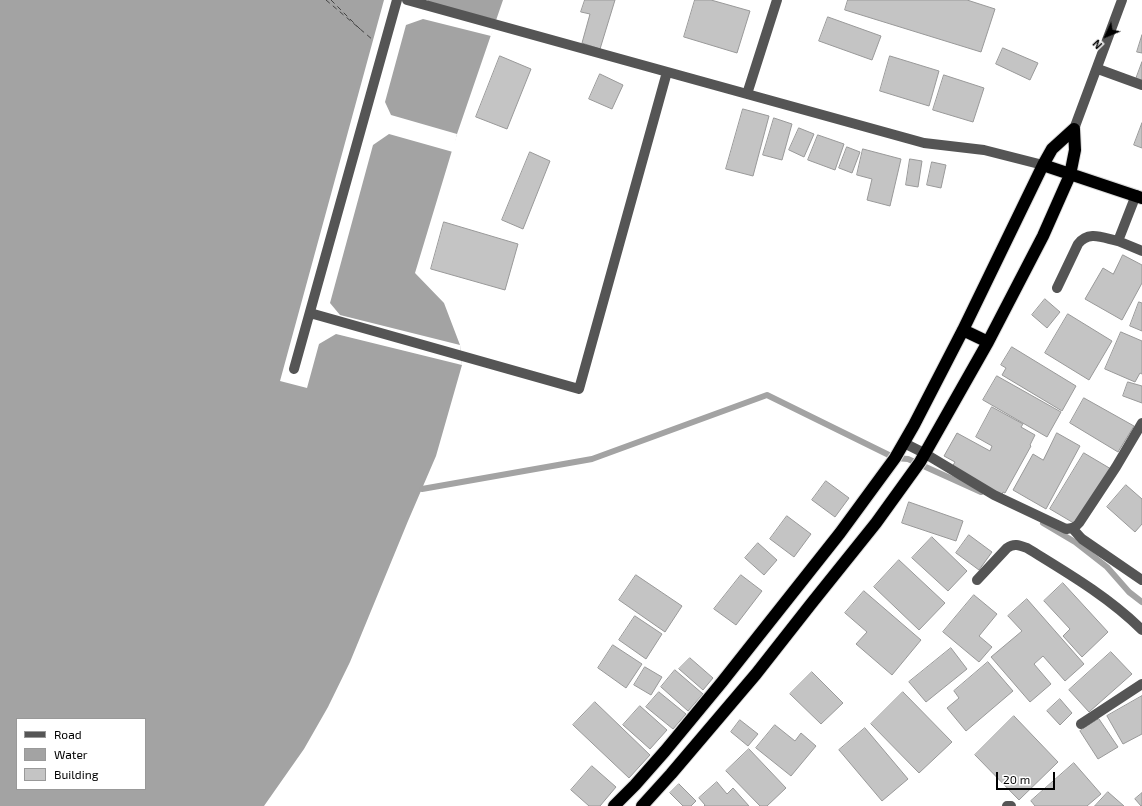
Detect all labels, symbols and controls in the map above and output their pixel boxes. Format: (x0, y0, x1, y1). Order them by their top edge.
north arrow (1086, 16, 1126, 56)
text: N (1090, 37, 1104, 52)
legend (16, 718, 146, 790)
text: Road (54, 727, 82, 741)
text: Water (54, 747, 88, 761)
scale bar (998, 764, 1057, 790)
text: Building (54, 767, 98, 781)
text: 20 m (1003, 772, 1030, 786)

